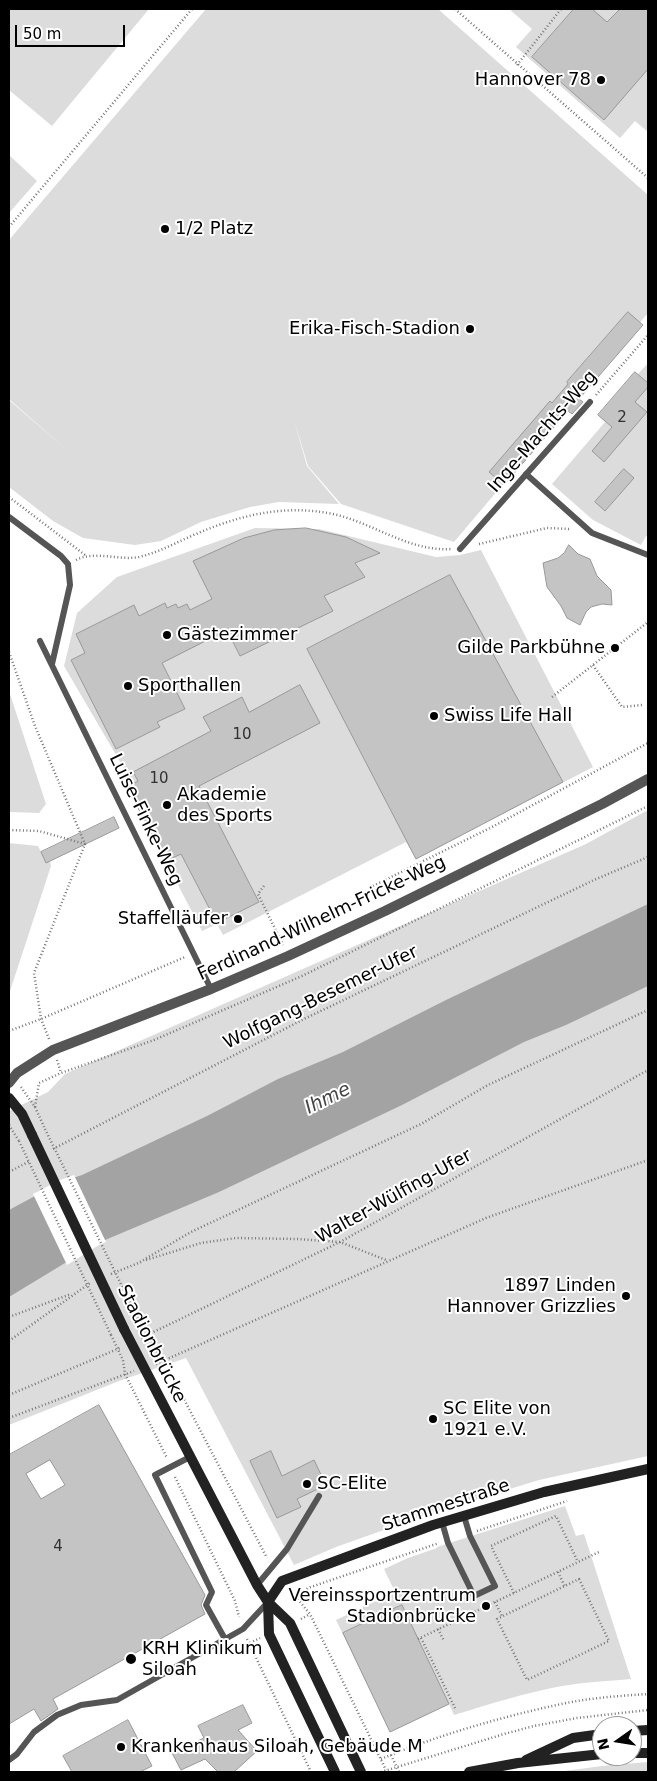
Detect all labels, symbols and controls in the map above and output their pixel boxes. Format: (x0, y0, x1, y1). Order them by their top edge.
scale bar (18, 15, 128, 47)
text: 50 m (23, 25, 61, 43)
place label: Hannover 78 (475, 69, 591, 91)
marker: Hannover 78 (595, 74, 607, 86)
place label: 1/2 Platz (175, 218, 253, 240)
marker: 1/2 Platz (159, 223, 171, 235)
place label: Erika-Fisch-Stadion (289, 318, 460, 340)
marker: Erika-Fisch-Stadion (464, 323, 476, 335)
street label: Inge-Machts-Weg (484, 366, 602, 498)
house number: 2 (617, 409, 627, 427)
place label: Gästezimmer (177, 624, 297, 646)
marker: Gästezimmer (161, 629, 173, 641)
place label: Gilde Parkbühne (457, 637, 605, 659)
marker: Gilde Parkbühne (609, 642, 621, 654)
place label: Sporthallen (138, 675, 241, 697)
marker: Sporthallen (122, 680, 134, 692)
place label: Swiss Life Hall (444, 705, 572, 727)
marker: Swiss Life Hall (428, 710, 440, 722)
house number: 10 (232, 726, 252, 744)
street label: Luise-Finke-Weg (104, 750, 186, 890)
house number: 10 (149, 770, 169, 788)
place label: Akademie des Sports (177, 784, 272, 826)
marker: Akademie des Sports (161, 799, 173, 811)
street label: Ferdinand-Wilhelm-Fricke-Weg (195, 852, 449, 986)
place label: Staffelläufer (118, 908, 228, 930)
marker: Staffelläufer (232, 913, 244, 925)
street label: Wolfgang-Besemer-Ufer (220, 942, 422, 1054)
water label: Ihme (302, 1078, 354, 1120)
street label: Walter-Wülfing-Ufer (312, 1145, 476, 1249)
place label: 1897 Linden Hannover Grizzlies (447, 1275, 616, 1318)
street label: Stadionbrücke (112, 1281, 190, 1407)
marker: 1897 Linden Hannover Grizzlies (620, 1290, 632, 1302)
place label: SC Elite von 1921 e.V. (443, 1398, 551, 1440)
marker: SC Elite von 1921 e.V. (427, 1413, 439, 1425)
place label: SC-Elite (317, 1473, 387, 1495)
street label: Stammestraße (379, 1475, 513, 1537)
marker: SC-Elite (301, 1478, 313, 1490)
house number: 4 (53, 1538, 63, 1556)
place label: Vereinssportzentrum Stadionbrücke (289, 1585, 476, 1628)
marker: Vereinssportzentrum Stadionbrücke (480, 1600, 492, 1612)
place label: KRH Klinikum Siloah (142, 1638, 263, 1680)
marker: KRH Klinikum Siloah (124, 1652, 138, 1666)
north arrow (592, 1716, 642, 1766)
place label: Krankenhaus Siloah, Gebäude M (131, 1736, 423, 1758)
text: N (594, 1737, 612, 1752)
marker: Krankenhaus Siloah, Gebäude M (115, 1741, 127, 1753)

